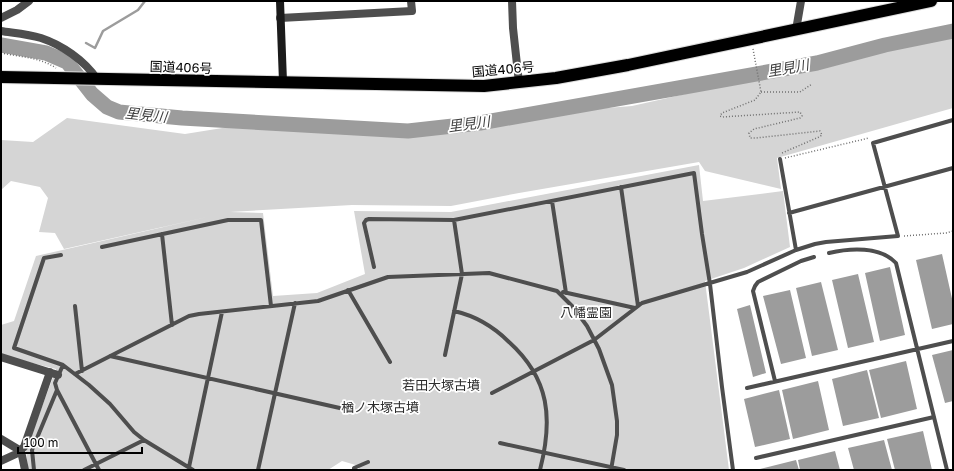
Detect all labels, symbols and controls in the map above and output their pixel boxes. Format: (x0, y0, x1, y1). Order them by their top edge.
water label: 里見川 (766, 55, 812, 80)
street label: 国道406号 (149, 58, 213, 76)
street label: 国道406号 (471, 58, 535, 80)
water label: 里見川 (124, 104, 170, 125)
water label: 里見川 (447, 112, 493, 134)
park label: 八幡霊園 (560, 304, 612, 320)
park label: 若田大塚古墳 (402, 377, 480, 393)
park label: 楢ノ木塚古墳 (341, 399, 419, 415)
scale bar (18, 429, 142, 455)
text: 100 m (24, 435, 58, 450)

